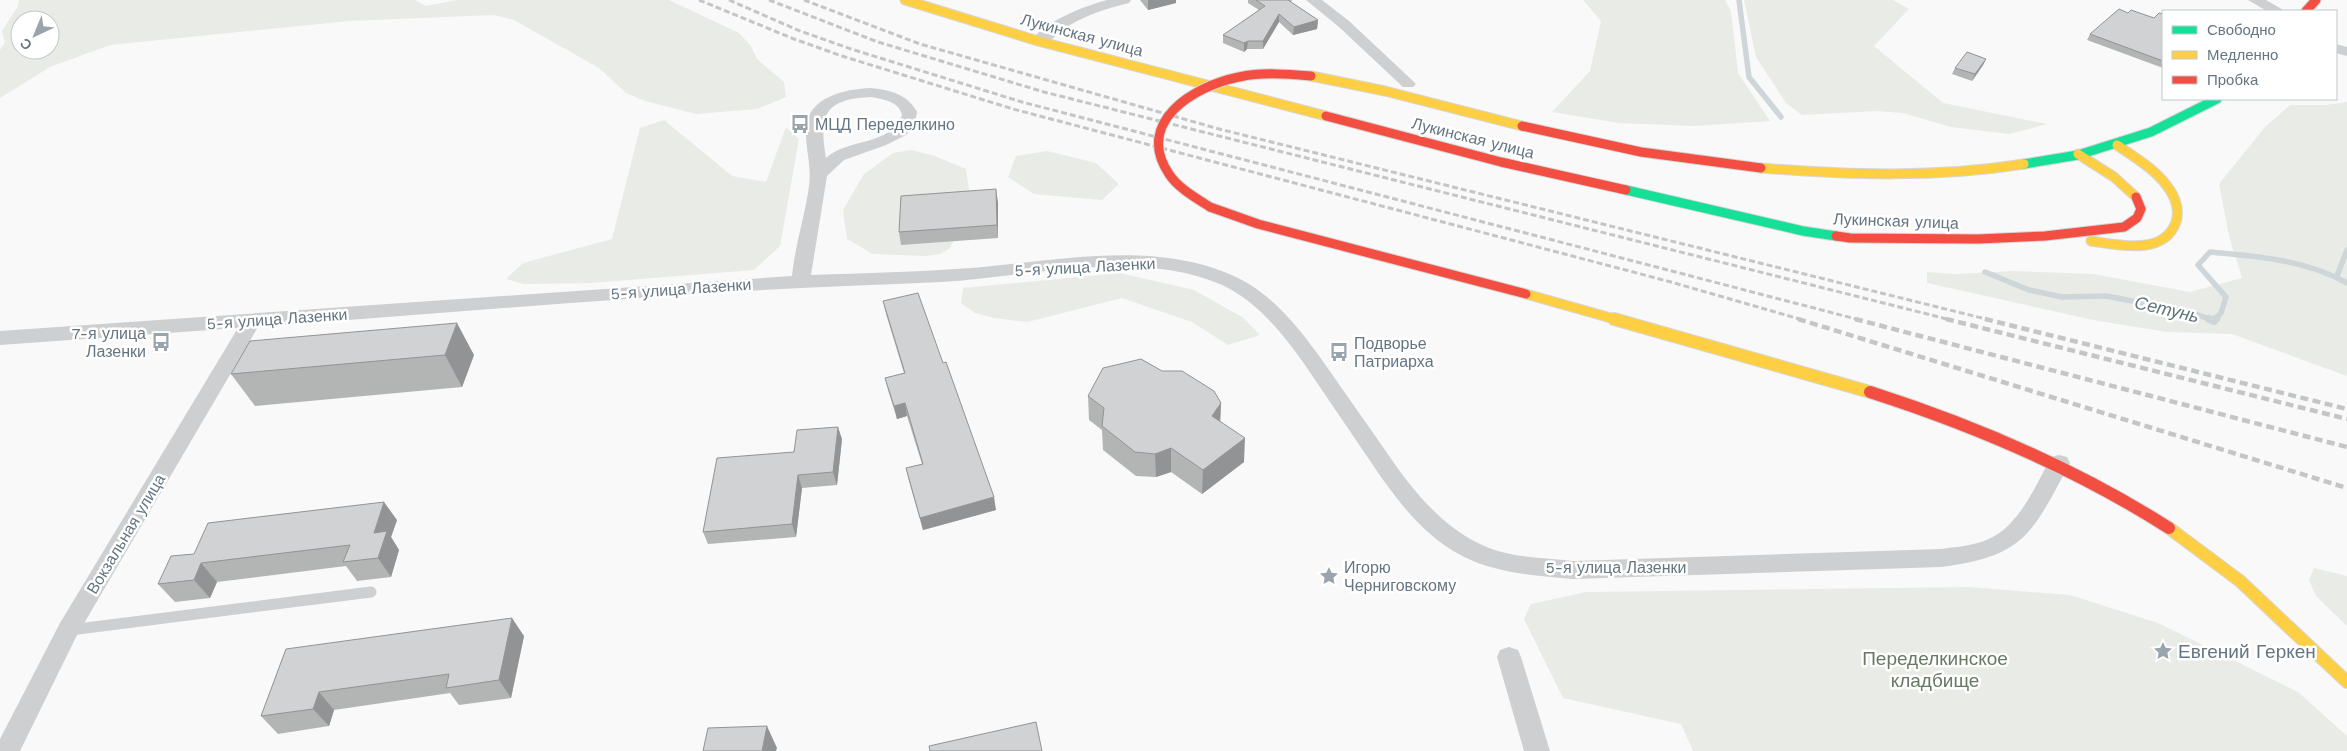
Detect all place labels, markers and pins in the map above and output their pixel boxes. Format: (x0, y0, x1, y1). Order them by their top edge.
bus stop icon: МЦД Переделкино (789, 113, 811, 135)
place label: МЦД Переделкино (815, 115, 955, 134)
place label: 7-я улица Лазенки (72, 324, 146, 361)
bus stop icon: 7-я улица Лазенки (150, 331, 172, 353)
place label: Подворье Патриарха (1354, 334, 1434, 371)
bus stop icon: Подворье Патриарха (1328, 341, 1350, 363)
place label: Игорю Черниговскому (1344, 558, 1456, 595)
place icon: Игорю Черниговскому (1318, 565, 1340, 587)
place icon: Евгений Геркен (2152, 640, 2174, 662)
place label: Евгений Геркен (2178, 640, 2316, 663)

